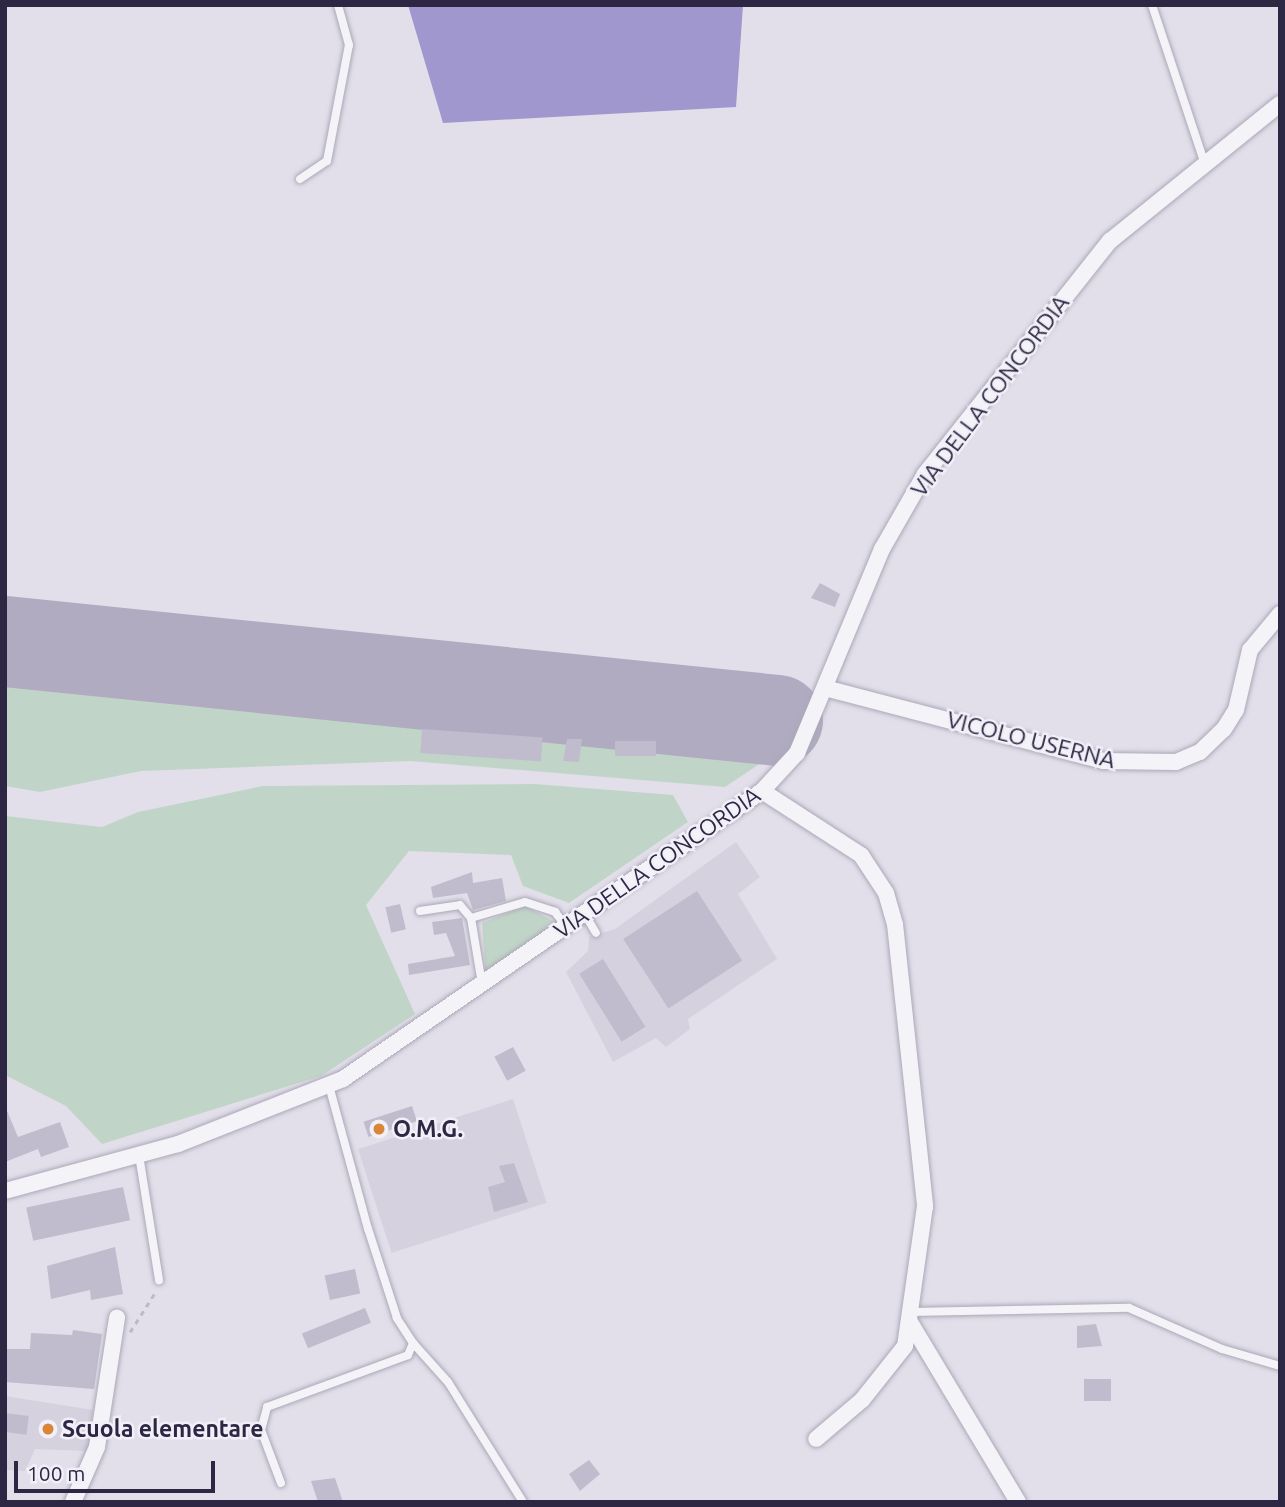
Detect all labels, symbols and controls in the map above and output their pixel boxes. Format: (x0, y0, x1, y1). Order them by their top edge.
street label: VIA DELLA CONCORDIA (905, 290, 1075, 502)
street label: VICOLO USERNA (944, 706, 1118, 774)
street label: VIA DELLA CONCORDIA (549, 781, 765, 945)
place label: O.M.G. (393, 1115, 463, 1143)
marker: O.M.G. (371, 1121, 387, 1137)
place label: Scuola elementare (62, 1415, 263, 1443)
marker: Scuola elementare (40, 1421, 56, 1437)
scale bar (18, 1448, 219, 1492)
text: 100 m (27, 1461, 85, 1485)

